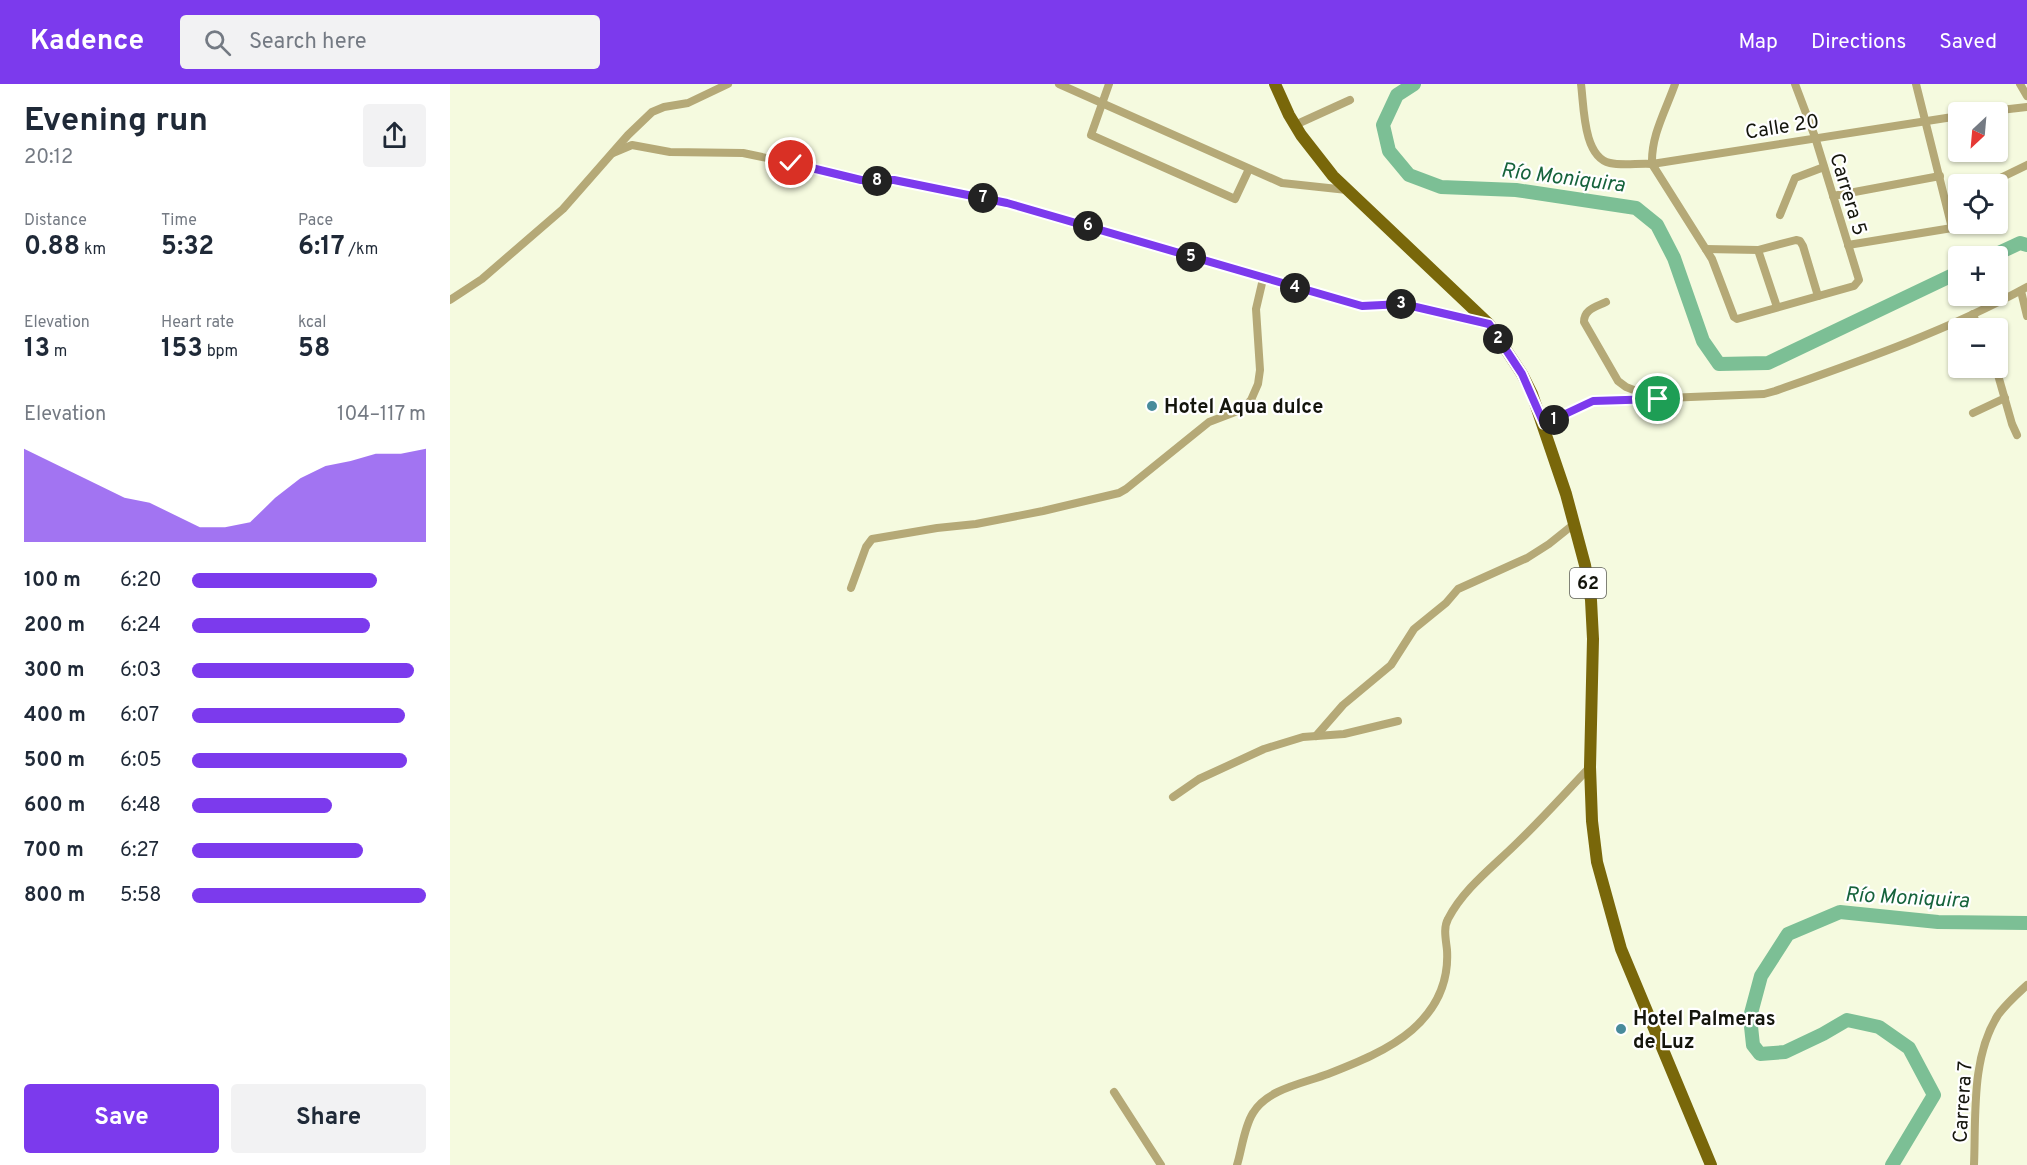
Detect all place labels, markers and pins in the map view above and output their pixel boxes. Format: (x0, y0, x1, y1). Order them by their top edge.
pin (765, 137, 816, 188)
pin: 8 (862, 166, 892, 196)
pin: 7 (968, 183, 998, 213)
pin: 6 (1073, 211, 1103, 241)
pin: 5 (1176, 242, 1206, 272)
pin: 4 (1280, 273, 1310, 303)
pin: 3 (1386, 289, 1416, 319)
pin: 2 (1483, 324, 1513, 354)
pin (1632, 373, 1683, 424)
place label: Hotel Aqua dulce (1164, 395, 1323, 421)
marker: Hotel Aqua dulce (1145, 399, 1159, 413)
pin: 1 (1539, 405, 1569, 435)
place label: Hotel Palmeras de Luz (1633, 1007, 1775, 1056)
marker: Hotel Palmeras de Luz (1614, 1022, 1628, 1036)

